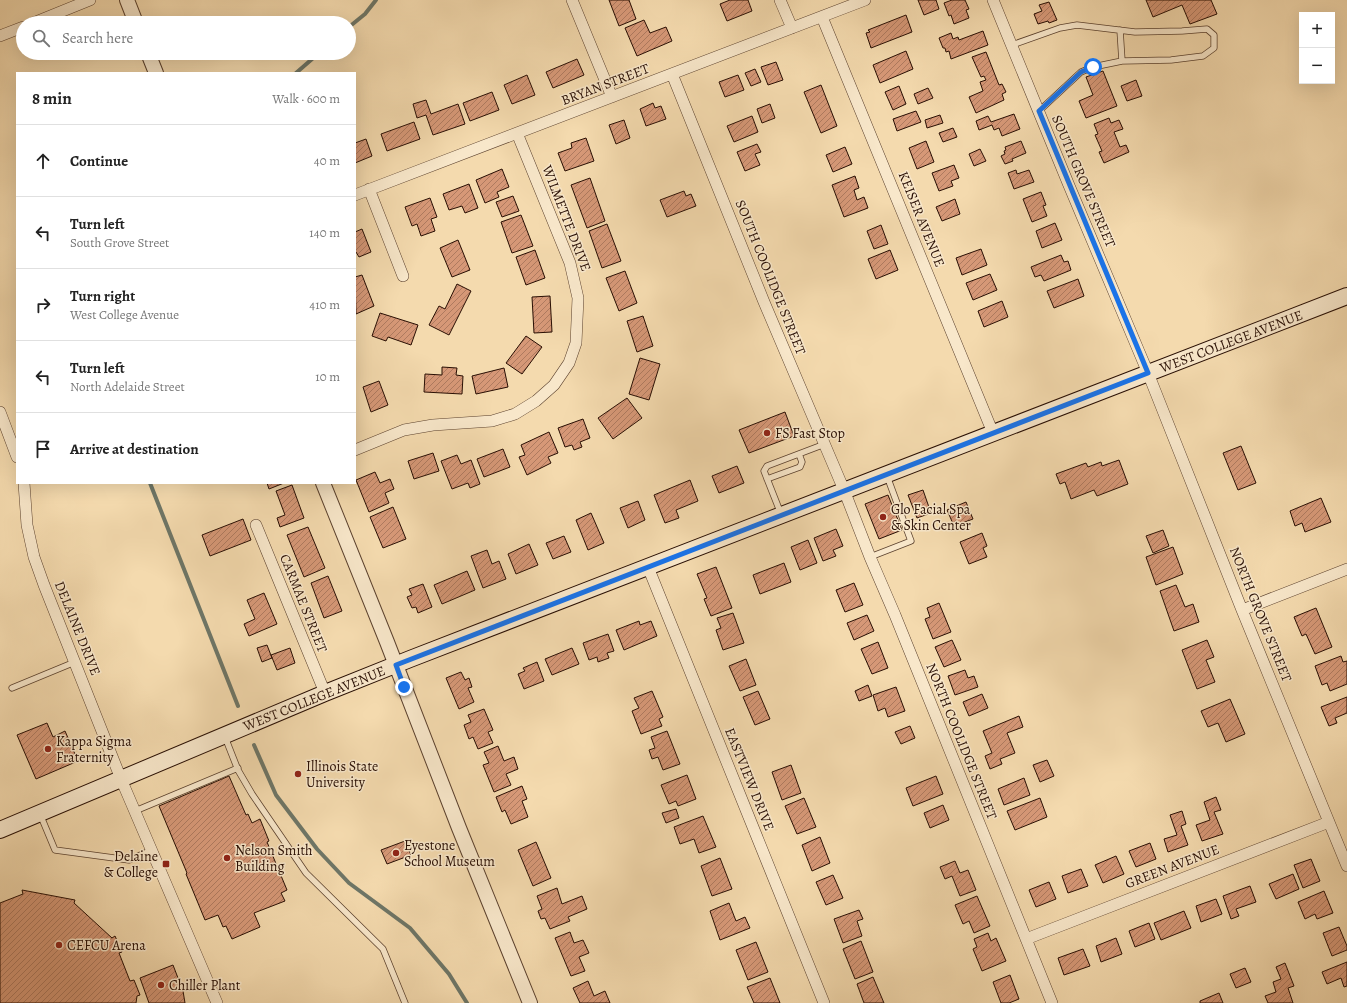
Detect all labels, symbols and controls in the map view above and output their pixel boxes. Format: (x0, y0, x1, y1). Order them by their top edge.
map controls (1299, 12, 1335, 84)
button: + (1299, 12, 1335, 48)
search box (16, 16, 356, 60)
icon: search (30, 27, 52, 49)
text: Search here (62, 28, 133, 48)
button: − (1299, 48, 1335, 84)
route start (1084, 58, 1102, 76)
street label: BRYAN STREET (558, 59, 652, 110)
text: 8 min (32, 87, 72, 110)
text: Walk · 600 m (272, 90, 340, 107)
street label: SOUTH GROVE STREET (1047, 112, 1120, 251)
icon: ahead (32, 150, 54, 172)
text: Continue (70, 151, 128, 171)
text: 40 m (314, 152, 340, 169)
street label: WILMETTE DRIVE (537, 162, 595, 274)
street label: KEISER AVENUE (894, 169, 949, 270)
street label: SOUTH COOLIDGE STREET (731, 197, 810, 358)
text: Turn left (70, 214, 125, 234)
icon: left (32, 222, 54, 244)
text: 140 m (309, 224, 340, 241)
text: South Grove Street (70, 234, 169, 251)
text: Turn right (70, 286, 135, 306)
icon: right (32, 294, 54, 316)
text: 410 m (309, 296, 340, 313)
street label: WEST COLLEGE AVENUE (1156, 305, 1305, 378)
text: West College Avenue (70, 306, 179, 323)
text: Turn left (70, 358, 125, 378)
icon: left (32, 366, 54, 388)
text: 10 m (315, 368, 340, 385)
text: North Adelaide Street (70, 378, 185, 395)
place label: FS Fast Stop (775, 424, 845, 443)
marker: FS Fast Stop (762, 428, 772, 438)
icon: arrive (32, 438, 54, 460)
text: Arrive at destination (70, 439, 199, 459)
place label: Glo Facial Spa & Skin Center (891, 500, 972, 535)
marker: Glo Facial Spa & Skin Center (878, 512, 888, 522)
street label: NORTH GROVE STREET (1225, 544, 1296, 685)
street label: CARMAE STREET (275, 551, 332, 655)
street label: DELAINE DRIVE (50, 578, 105, 678)
street label: NORTH COOLIDGE STREET (921, 660, 1002, 823)
street label: WEST COLLEGE AVENUE (239, 661, 388, 736)
route end (395, 678, 413, 696)
street label: EASTVIEW DRIVE (720, 725, 779, 833)
place label: Kappa Sigma Fraternity (56, 732, 132, 767)
marker: Kappa Sigma Fraternity (43, 744, 53, 754)
place label: Illinois State University (306, 757, 378, 792)
marker: Illinois State University (293, 769, 303, 779)
place label: Eyestone School Museum (404, 836, 495, 871)
street label: GREEN AVENUE (1122, 840, 1222, 893)
place label: Nelson Smith Building (235, 841, 313, 876)
place label: Delaine & College (104, 847, 158, 882)
marker: Eyestone School Museum (391, 848, 401, 858)
marker: Nelson Smith Building (222, 853, 232, 863)
marker: Delaine & College (161, 859, 171, 869)
place label: CEFCU Arena (67, 936, 146, 955)
marker: CEFCU Arena (54, 940, 64, 950)
place label: Chiller Plant (169, 976, 241, 995)
marker: Chiller Plant (156, 980, 166, 990)

